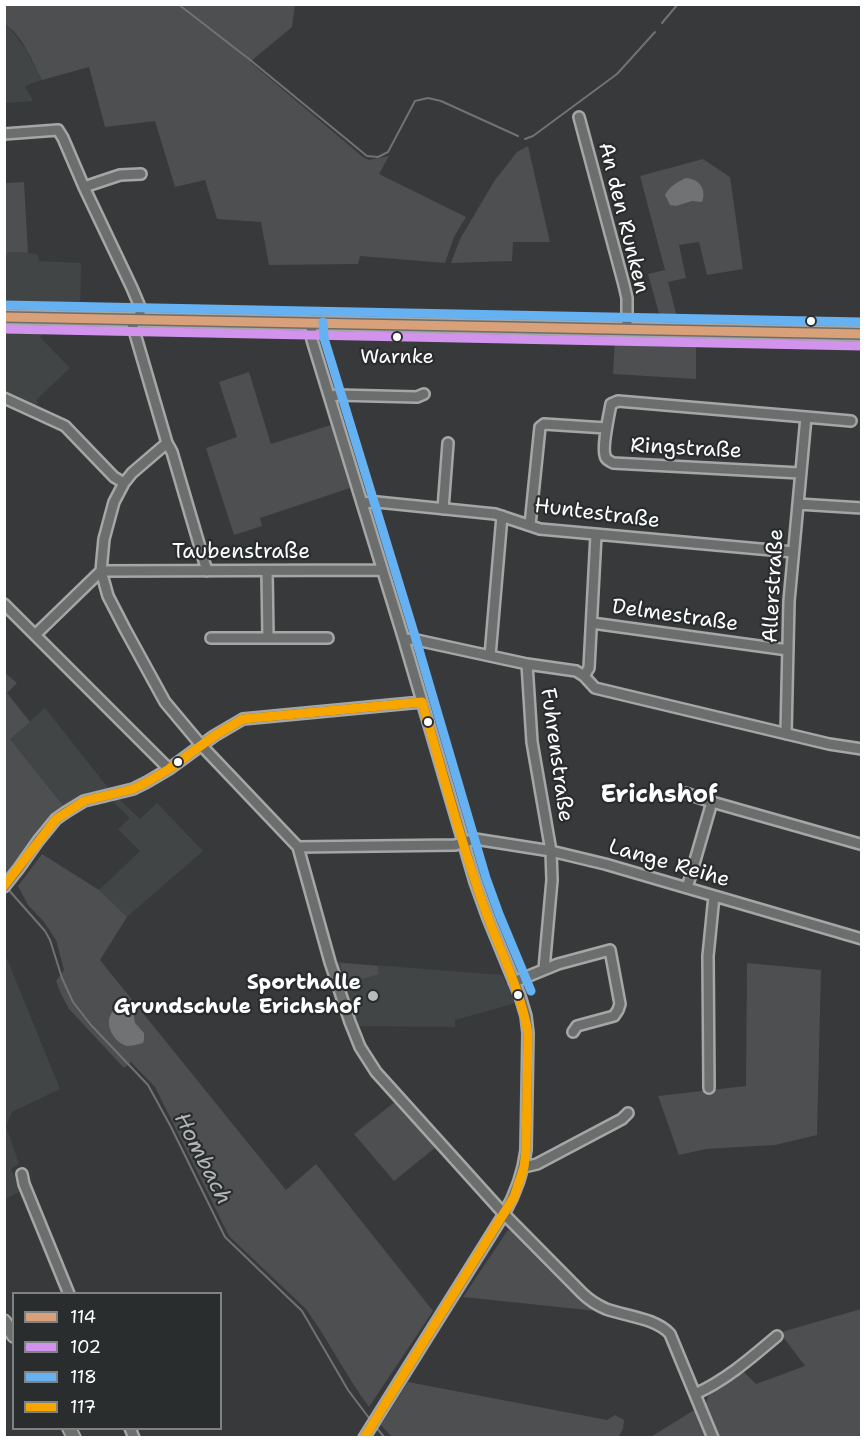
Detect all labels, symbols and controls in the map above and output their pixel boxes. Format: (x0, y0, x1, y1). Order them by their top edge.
street label: An den Runken (592, 140, 654, 296)
unlabelled marker (805, 315, 817, 327)
marker: Warnke (391, 331, 403, 343)
place label: Warnke (360, 346, 434, 370)
street label: Ringstraße (630, 433, 742, 465)
street label: Huntestraße (533, 494, 661, 534)
street label: Allerstraße (758, 528, 790, 644)
street label: Taubenstraße (172, 540, 310, 566)
street label: Delmestraße (610, 595, 740, 637)
street label: Fuhrenstraße (534, 686, 578, 824)
unlabelled marker (422, 716, 434, 728)
unlabelled marker (172, 756, 184, 768)
district label: Erichshof (600, 782, 718, 810)
street label: Lange Reihe (606, 835, 732, 893)
place label: Sporthalle Grundschule Erichshof (114, 971, 361, 1021)
marker: Sporthalle Grundschule Erichshof (366, 989, 380, 1003)
unlabelled marker (512, 989, 524, 1001)
water label: Hombach (168, 1109, 236, 1209)
legend (12, 1292, 222, 1430)
text: 114 (70, 1305, 96, 1329)
text: 102 (70, 1335, 101, 1359)
text: 118 (70, 1365, 97, 1389)
text: 117 (70, 1395, 96, 1419)

